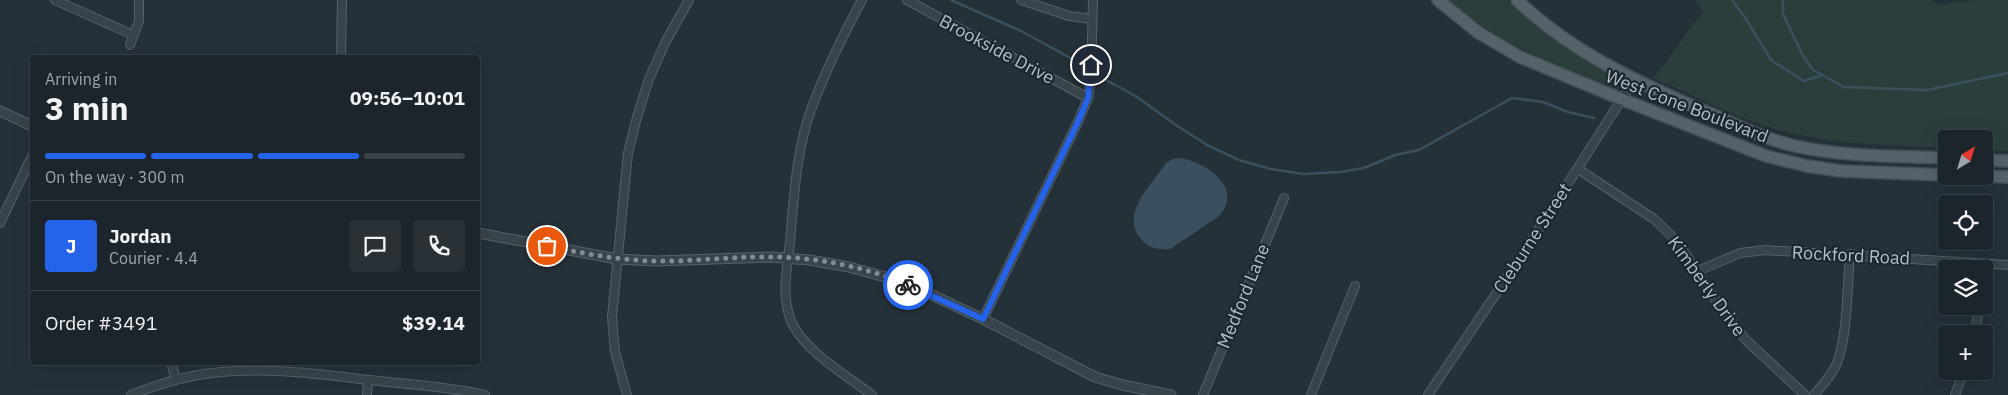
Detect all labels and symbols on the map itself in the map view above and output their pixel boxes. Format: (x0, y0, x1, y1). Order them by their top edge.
street label: Brookside Drive (935, 9, 1059, 89)
pin (1070, 44, 1112, 86)
street label: West Cone Boulevard (1602, 64, 1772, 148)
north arrow (1938, 130, 1992, 185)
street label: Cleburne Street (1488, 178, 1576, 298)
pin (526, 225, 568, 267)
street label: Kimberly Drive (1663, 231, 1751, 341)
street label: Medford Lane (1212, 240, 1274, 352)
street label: Rockford Road (1791, 240, 1911, 270)
courier (883, 260, 933, 310)

